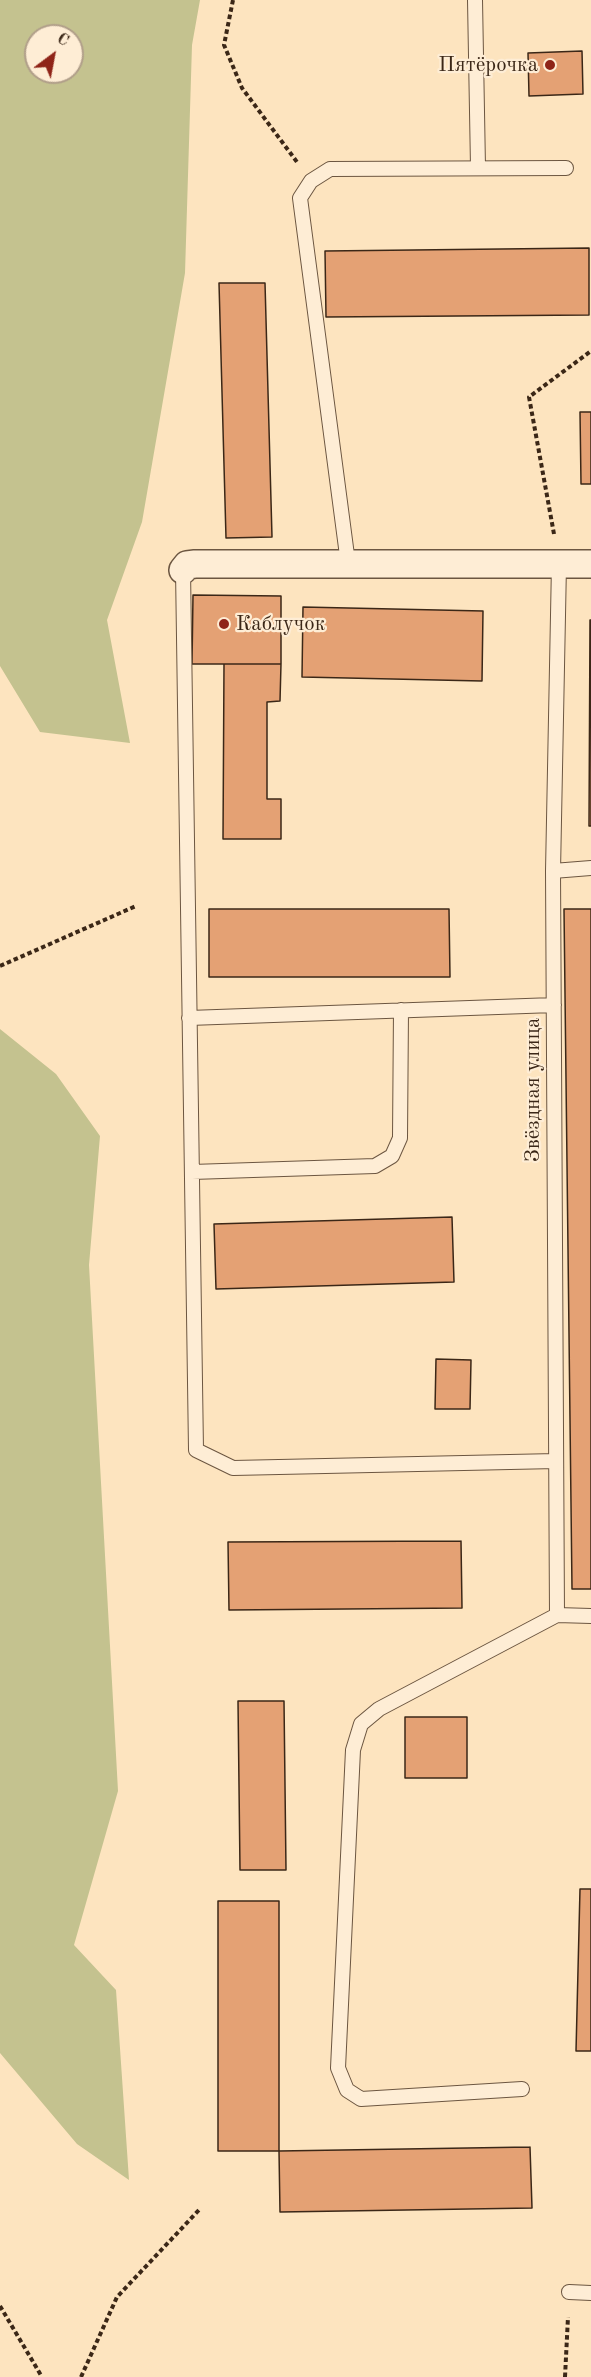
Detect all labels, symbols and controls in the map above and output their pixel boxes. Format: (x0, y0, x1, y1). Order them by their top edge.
north arrow (24, 24, 84, 84)
text: С (54, 31, 71, 50)
place label: Пятёрочка (438, 52, 538, 78)
marker: Пятёрочка (543, 58, 557, 72)
place label: Каблучок (236, 611, 325, 637)
marker: Каблучок (217, 617, 231, 631)
street label: Звёздная улица (520, 1018, 546, 1162)

